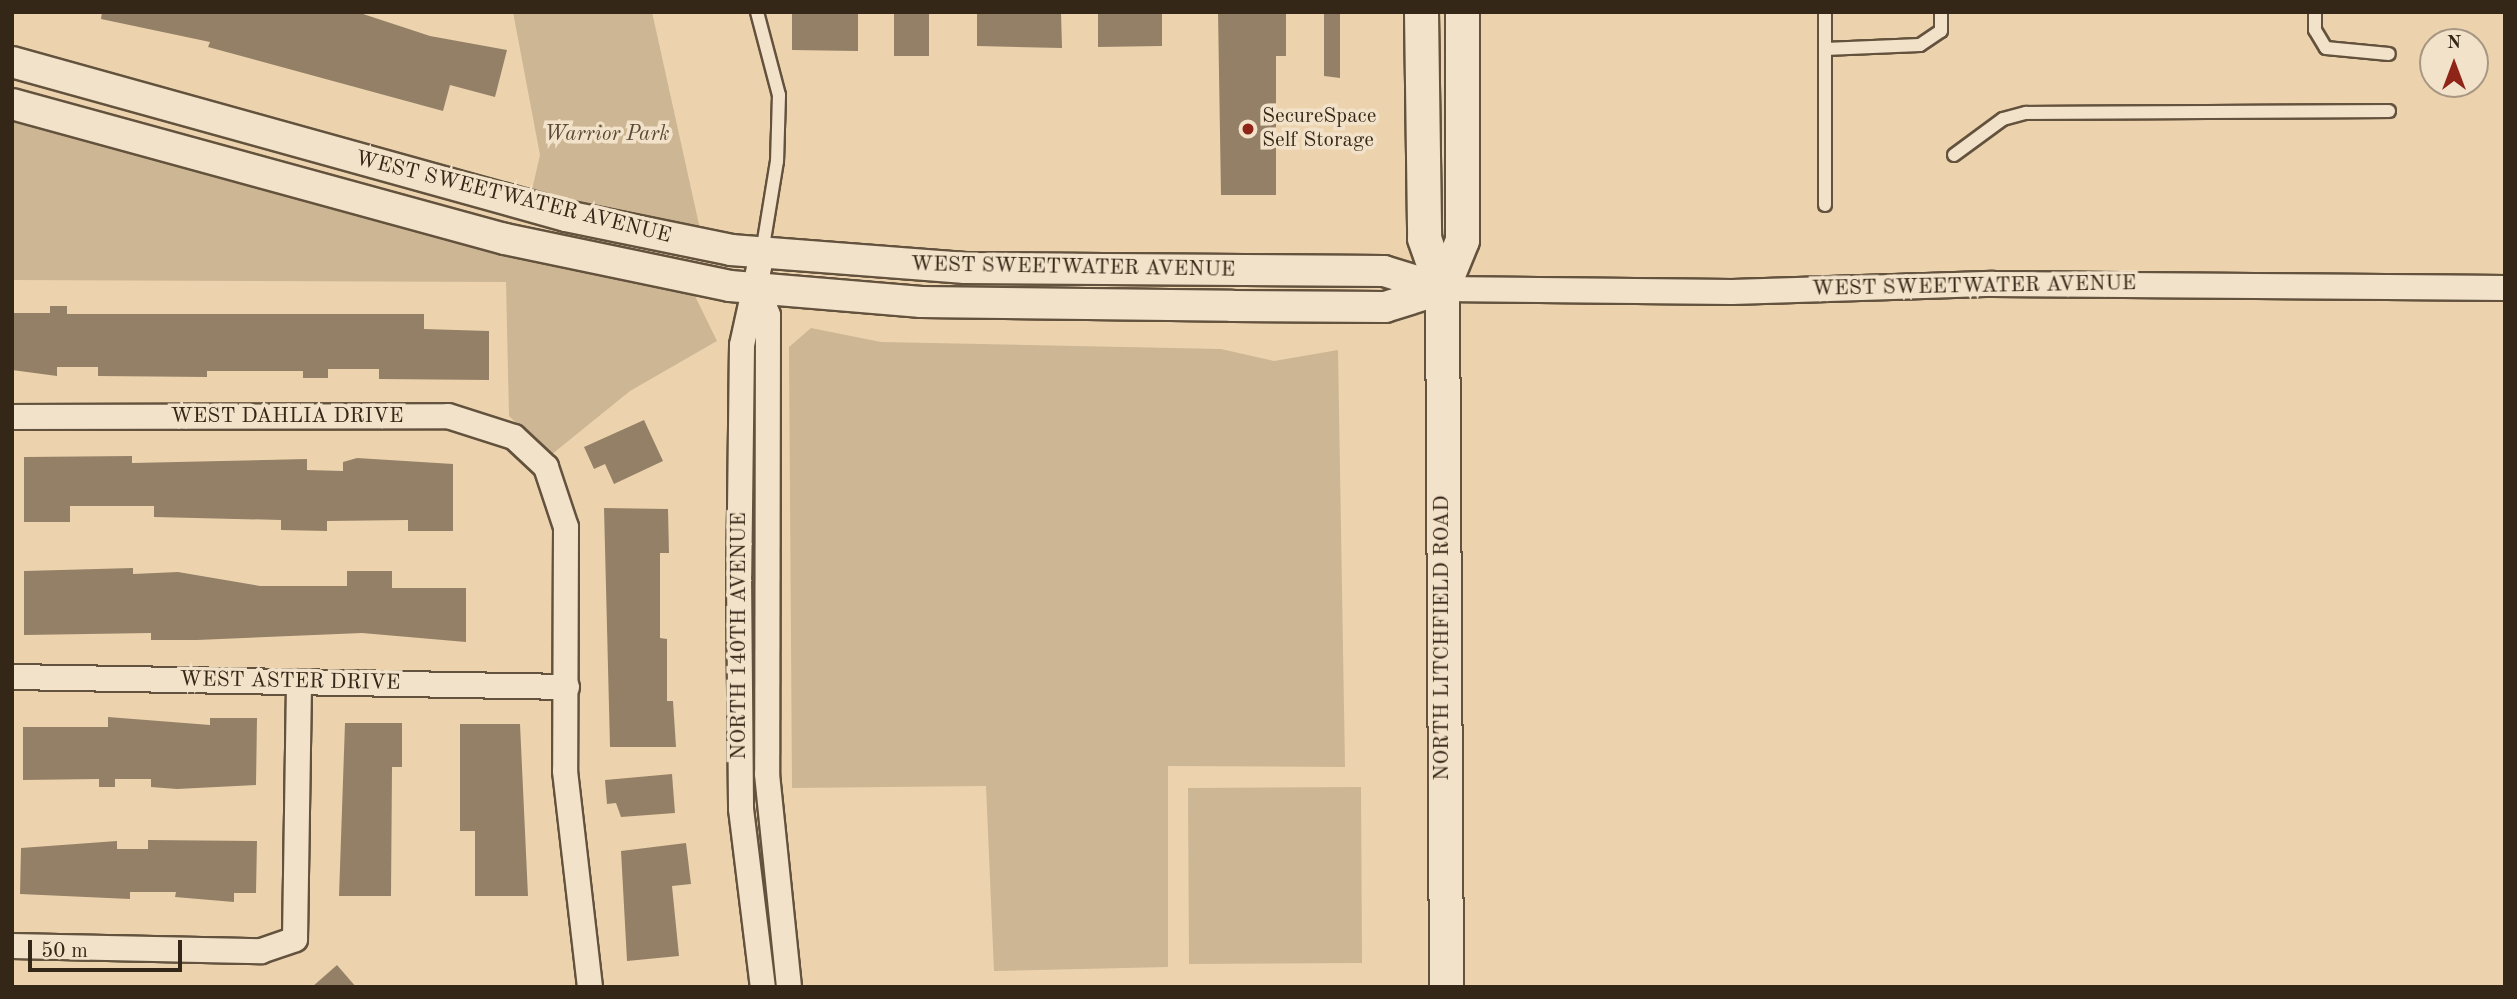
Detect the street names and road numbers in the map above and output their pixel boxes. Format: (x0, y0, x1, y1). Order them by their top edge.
street label: WEST SWEETWATER AVENUE (352, 147, 674, 249)
street label: WEST SWEETWATER AVENUE (911, 253, 1235, 283)
street label: WEST SWEETWATER AVENUE (1812, 272, 2136, 302)
street label: WEST DAHLIA DRIVE (170, 404, 404, 430)
street label: NORTH LITCHFIELD ROAD (1430, 495, 1456, 781)
street label: NORTH 140TH AVENUE (727, 512, 753, 760)
street label: WEST ASTER DRIVE (179, 667, 401, 697)

